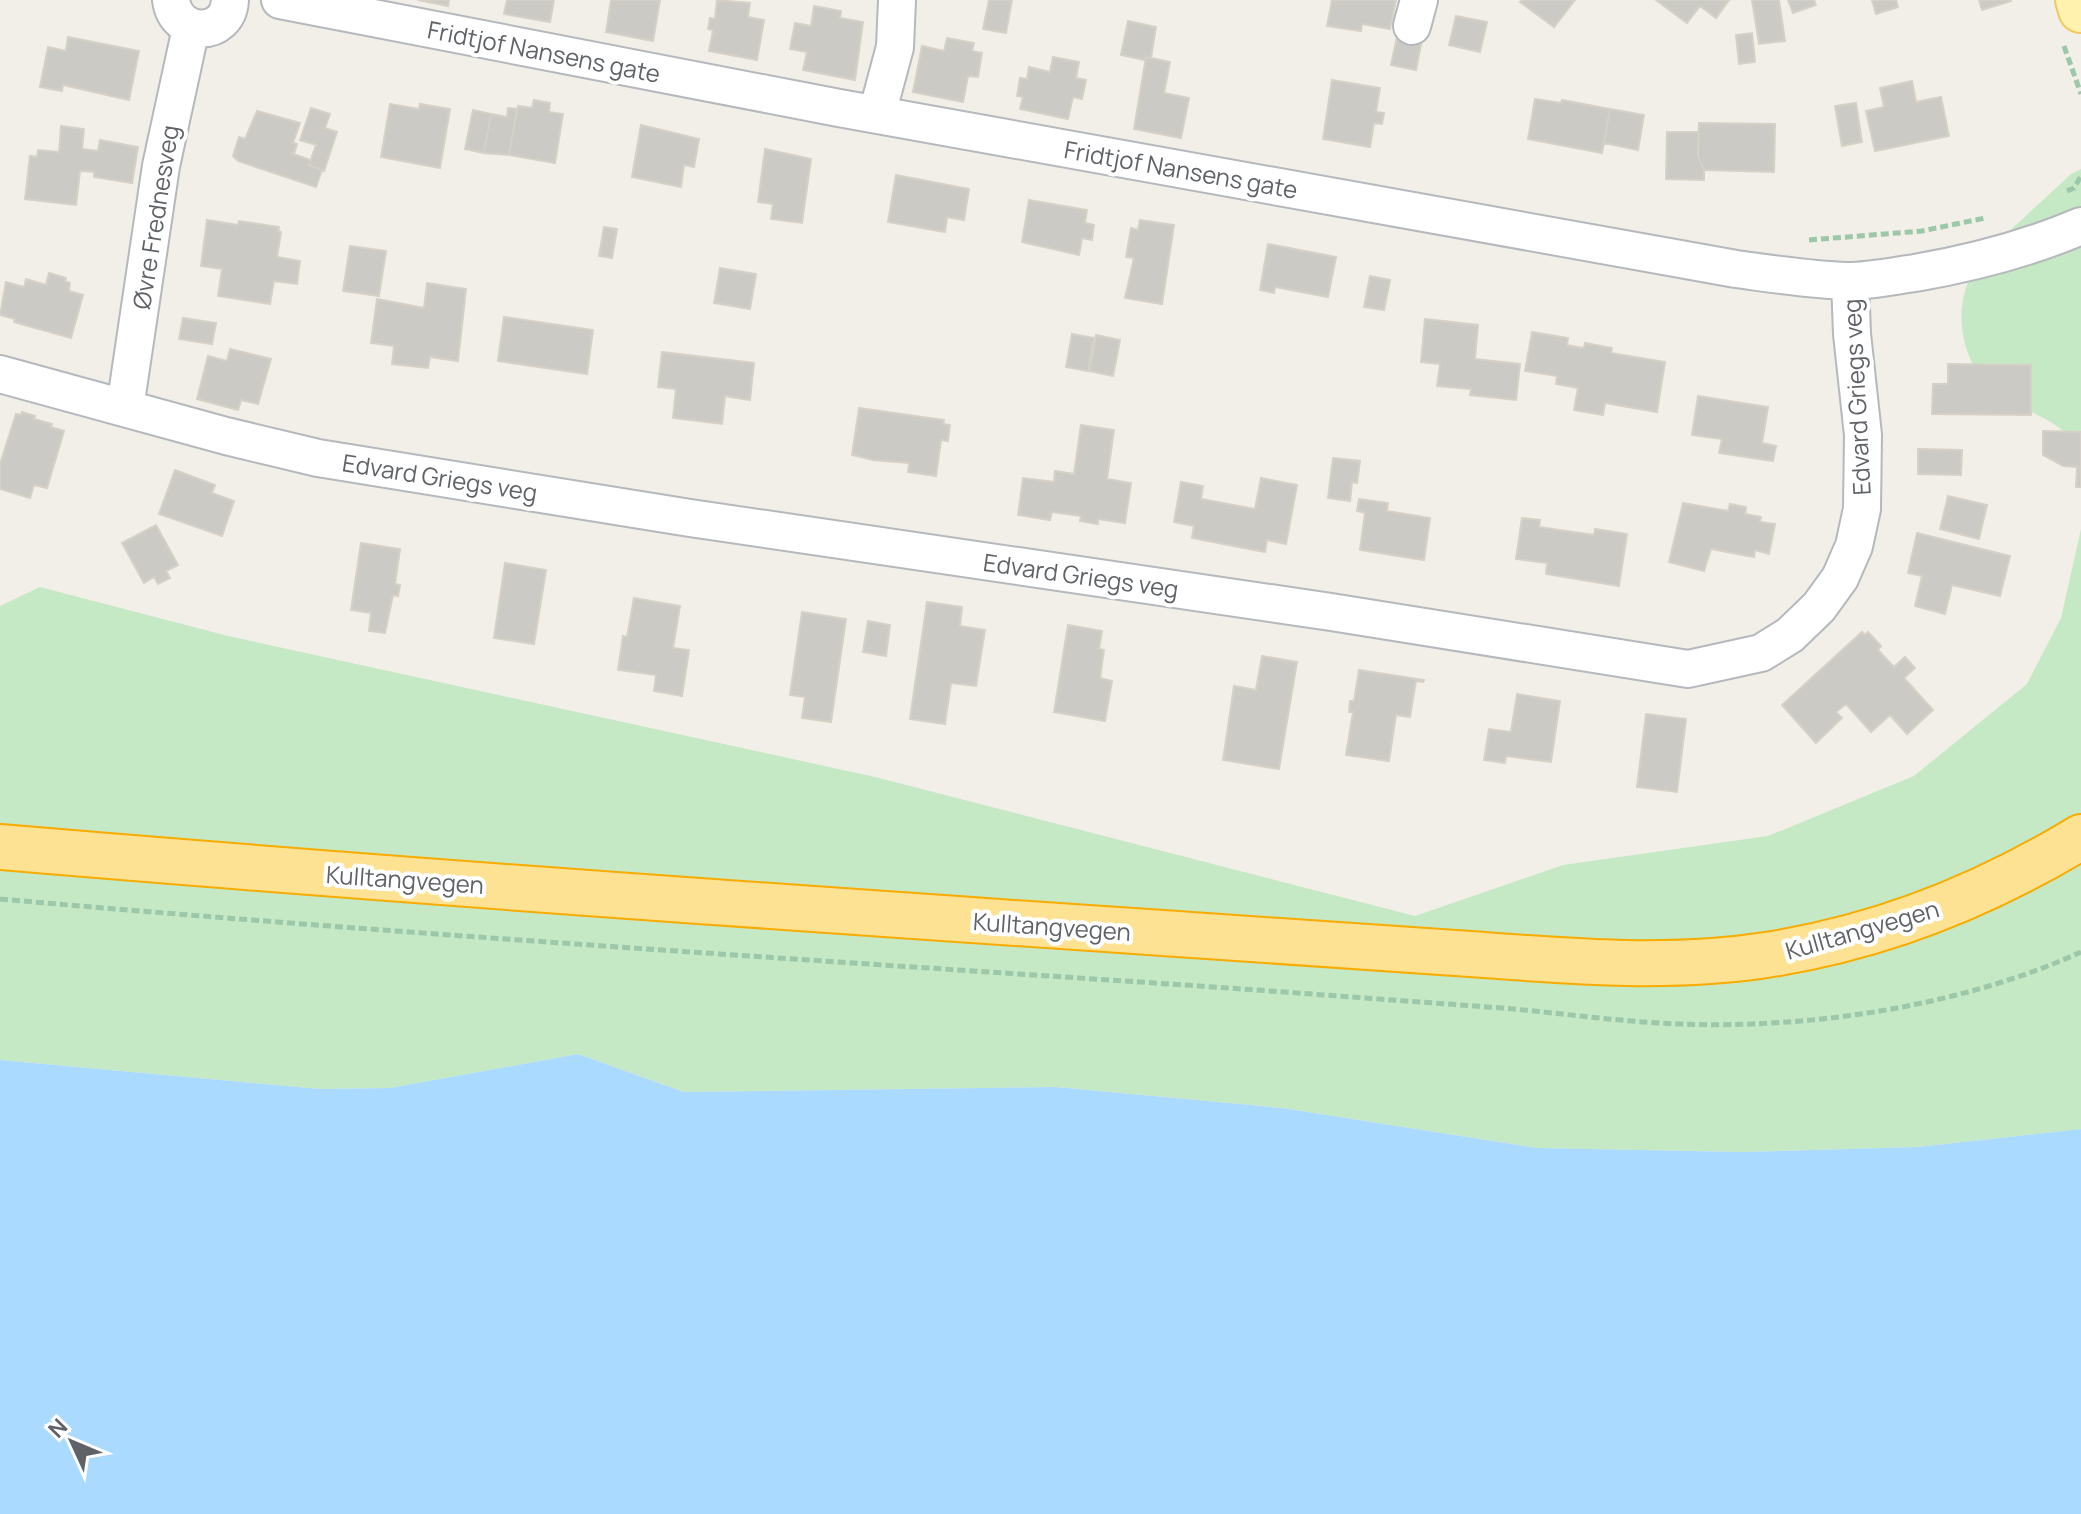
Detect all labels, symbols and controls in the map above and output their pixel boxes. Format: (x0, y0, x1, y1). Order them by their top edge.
street label: Fridtjof Nansens gate (425, 12, 663, 90)
street label: Øvre Frednesveg (124, 123, 186, 311)
street label: Fridtjof Nansens gate (1062, 132, 1300, 206)
street label: Edvard Griegs veg (1834, 298, 1878, 496)
street label: Edvard Griegs veg (340, 445, 540, 509)
street label: Edvard Griegs veg (981, 545, 1181, 605)
street label: Kulltangvegen (325, 857, 485, 901)
street label: Kulltangvegen (1781, 891, 1943, 967)
street label: Kulltangvegen (972, 904, 1132, 948)
north arrow (32, 1402, 112, 1482)
text: N (41, 1412, 74, 1444)

